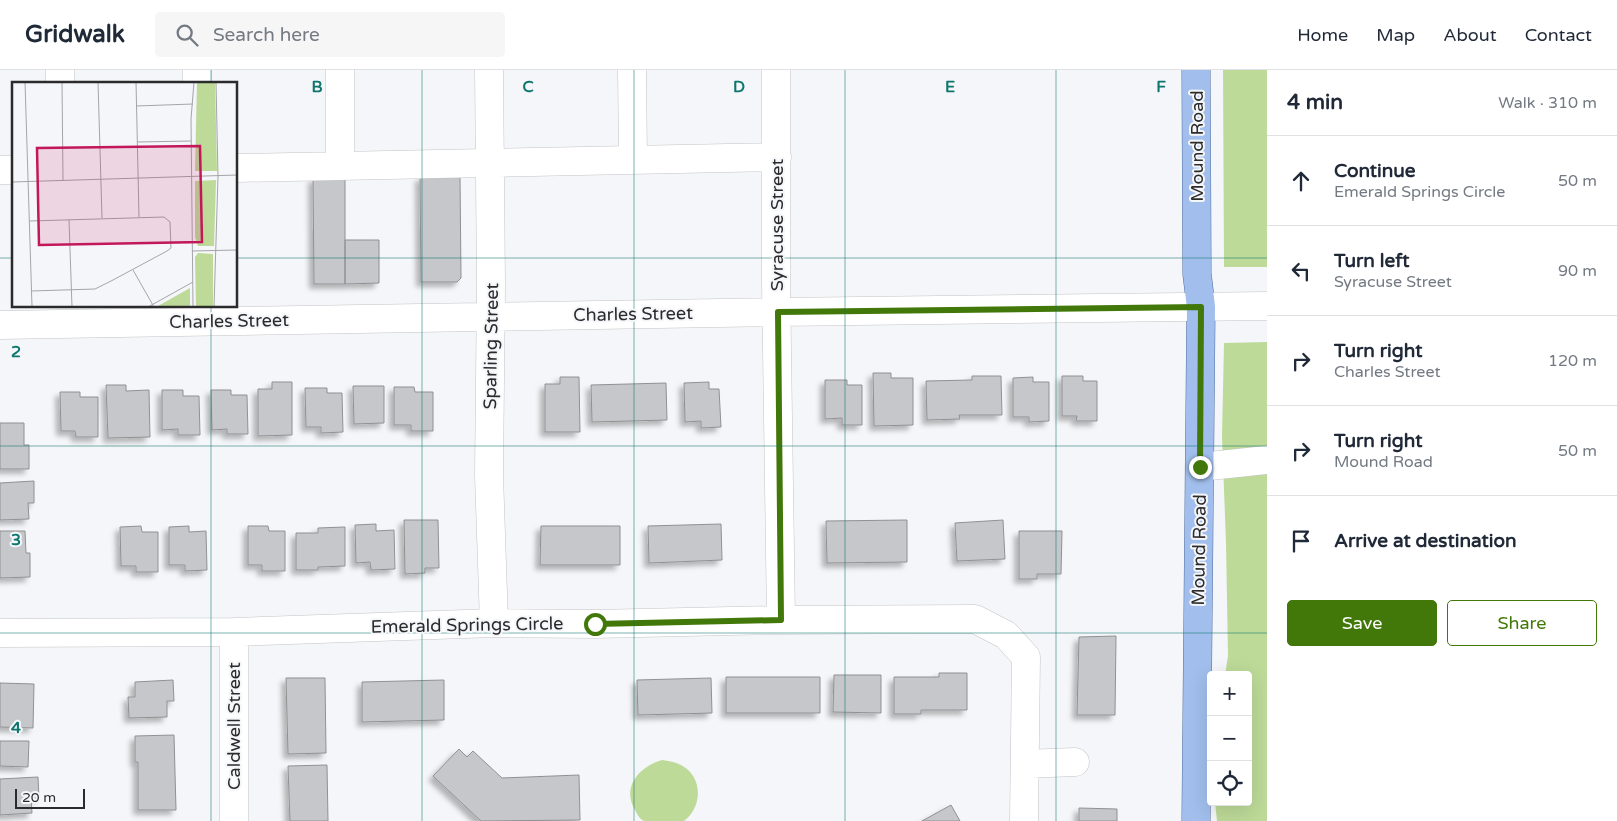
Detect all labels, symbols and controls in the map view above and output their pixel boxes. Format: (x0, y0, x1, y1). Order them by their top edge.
search box (155, 12, 505, 57)
text: Gridwalk (25, 20, 125, 49)
icon: search (173, 21, 201, 49)
text: Search here (213, 24, 320, 46)
text: Home (1297, 24, 1348, 46)
text: Map (1376, 24, 1415, 46)
text: About (1443, 24, 1497, 46)
text: Contact (1525, 24, 1592, 46)
text: B (311, 77, 323, 97)
text: C (522, 77, 534, 97)
text: D (733, 77, 745, 97)
text: E (945, 77, 955, 97)
text: F (1156, 77, 1166, 97)
inset map (12, 82, 238, 308)
street label: Mound Road (1186, 90, 1208, 202)
text: 4 min (1287, 90, 1343, 115)
text: Walk · 310 m (1498, 93, 1597, 113)
street label: Syracuse Street (766, 159, 788, 291)
text: Continue (1334, 160, 1416, 182)
icon: ahead (1287, 167, 1315, 195)
text: 50 m (1558, 171, 1597, 191)
text: Emerald Springs Circle (1334, 182, 1505, 202)
text: Turn left (1334, 250, 1410, 272)
icon: left (1287, 257, 1315, 285)
text: 90 m (1558, 261, 1597, 281)
text: Syracuse Street (1334, 272, 1452, 292)
street label: Sparling Street (479, 282, 503, 410)
street label: Charles Street (573, 302, 693, 326)
street label: Charles Street (169, 309, 289, 333)
text: Turn right (1334, 340, 1422, 362)
text: 2 (11, 342, 21, 362)
icon: right (1287, 347, 1315, 375)
text: 120 m (1548, 351, 1597, 371)
text: Charles Street (1334, 362, 1441, 382)
text: Turn right (1334, 430, 1422, 452)
icon: right (1287, 437, 1315, 465)
text: 50 m (1558, 441, 1597, 461)
text: Mound Road (1334, 452, 1433, 472)
route end (1189, 456, 1212, 479)
street label: Mound Road (1187, 494, 1211, 606)
icon: arrive (1287, 527, 1315, 555)
text: 3 (11, 530, 21, 550)
text: Arrive at destination (1334, 530, 1517, 552)
button: Save (1287, 600, 1437, 646)
button: Share (1447, 600, 1597, 646)
street label: Emerald Springs Circle (370, 612, 564, 638)
route start (584, 613, 607, 636)
street label: Caldwell Street (223, 662, 245, 790)
map controls (1207, 671, 1252, 806)
button: + (1207, 671, 1252, 716)
button: − (1207, 716, 1252, 761)
text: 4 (11, 718, 21, 738)
button: locate (1207, 761, 1252, 806)
scale bar (15, 786, 85, 809)
text: 20 m (22, 789, 56, 806)

